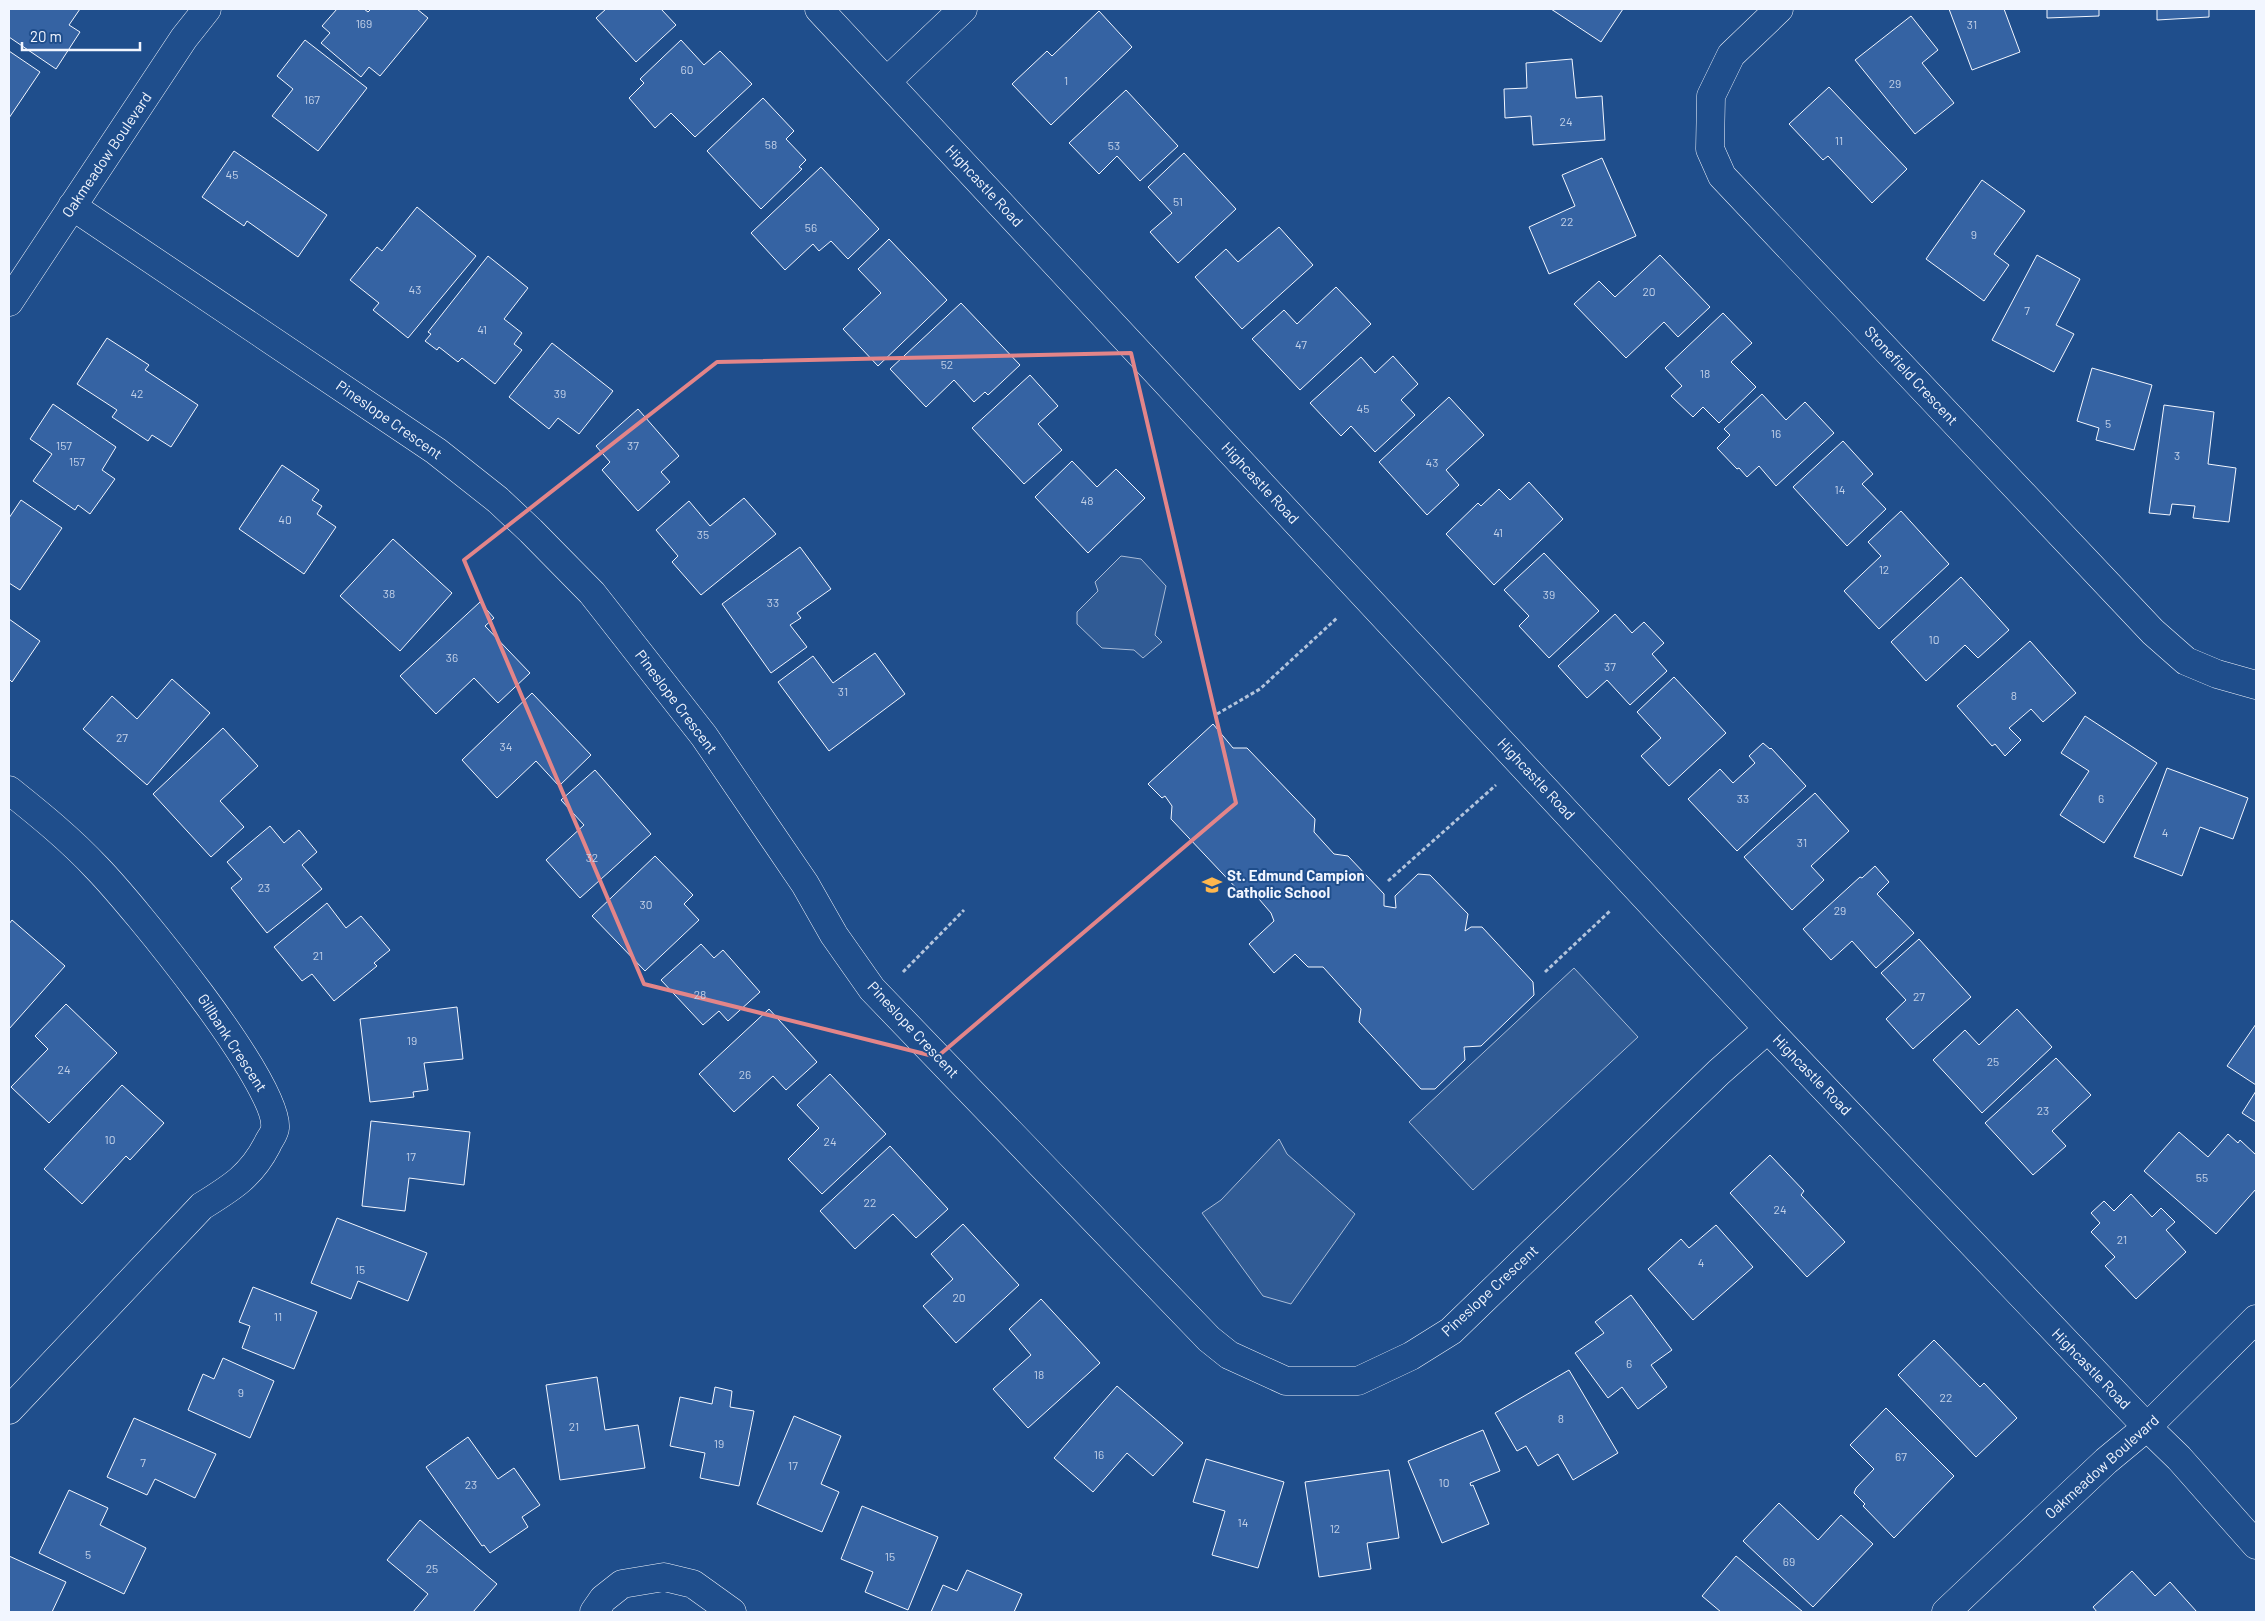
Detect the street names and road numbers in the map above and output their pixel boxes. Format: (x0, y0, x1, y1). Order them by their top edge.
street label: Oakmeadow Boulevard (58, 88, 155, 221)
street label: Highcastle Road (942, 141, 1027, 230)
street label: Stonefield Crescent (1861, 322, 1962, 429)
street label: Pineslope Crescent (333, 376, 446, 463)
street label: Highcastle Road (1218, 438, 1303, 527)
street label: Pineslope Crescent (632, 646, 722, 757)
street label: Highcastle Road (1494, 734, 1579, 823)
street label: Pineslope Crescent (864, 977, 963, 1081)
street label: Gillbank Crescent (194, 990, 271, 1095)
street label: Highcastle Road (1770, 1030, 1856, 1118)
street label: Pineslope Crescent (1437, 1241, 1541, 1340)
street label: Highcastle Road (2049, 1324, 2135, 1412)
street label: Oakmeadow Boulevard (2041, 1410, 2162, 1522)

